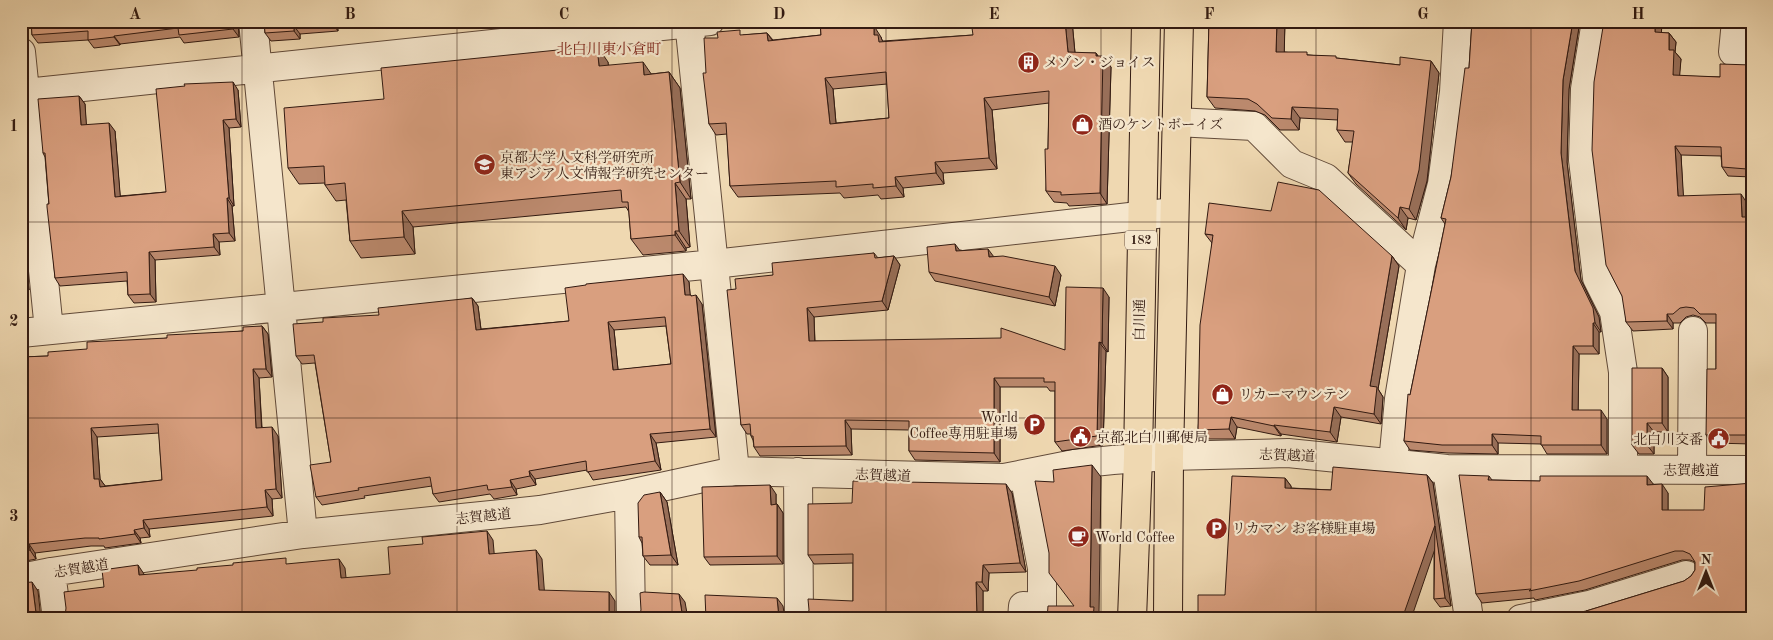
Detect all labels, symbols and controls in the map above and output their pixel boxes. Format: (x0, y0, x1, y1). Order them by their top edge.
text: A (129, 7, 141, 23)
text: B (344, 7, 356, 23)
text: C (559, 7, 569, 23)
text: D (773, 7, 785, 23)
text: E (988, 7, 1000, 23)
text: F (1204, 7, 1215, 23)
text: G (1417, 7, 1429, 23)
text: H (1631, 7, 1645, 23)
district label: 北白川東小倉町 (556, 41, 662, 58)
building icon: メゾン・ジョイス (1016, 50, 1040, 74)
place label: メゾン・ジョイス (1044, 55, 1155, 70)
shop icon: 酒のケントボーイズ (1070, 112, 1094, 136)
place label: 酒のケントボーイズ (1098, 117, 1223, 132)
text: 1 (9, 119, 19, 135)
place label: 京都大学人文科学研究所 東アジア人文情報学研究センター (500, 150, 709, 181)
school or university icon: 京都大学人文科学研究所 東アジア人文情報学研究センター (472, 153, 496, 177)
road number: 182 (1125, 230, 1157, 250)
street label: 白川通 (1132, 299, 1147, 341)
text: 2 (9, 314, 19, 330)
shop icon: リカーマウンテン (1211, 382, 1235, 406)
place label: リカーマウンテン (1239, 388, 1350, 402)
place label: World Coffee専用駐車場 (910, 411, 1018, 441)
parking icon: World Coffee専用駐車場 (1022, 413, 1046, 437)
public building icon: 京都北白川郵便局 (1068, 425, 1092, 449)
public building icon: 北白川交番 (1707, 427, 1731, 451)
place label: 京都北白川郵便局 (1096, 430, 1208, 445)
place label: 北白川交番 (1633, 432, 1703, 447)
street label: 志賀越道 (1259, 447, 1315, 464)
street label: 志賀越道 (1663, 463, 1719, 478)
street label: 志賀越道 (855, 467, 911, 484)
street label: 志賀越道 (454, 506, 512, 527)
text: 3 (9, 509, 19, 525)
parking icon: リカマン お客様駐車場 (1204, 516, 1228, 540)
place label: リカマン お客様駐車場 (1232, 521, 1376, 536)
cafe icon: World Coffee (1067, 525, 1091, 549)
place label: World Coffee (1095, 531, 1175, 545)
north arrow (1680, 548, 1730, 598)
text: N (1701, 553, 1712, 567)
street label: 志賀越道 (52, 557, 110, 580)

